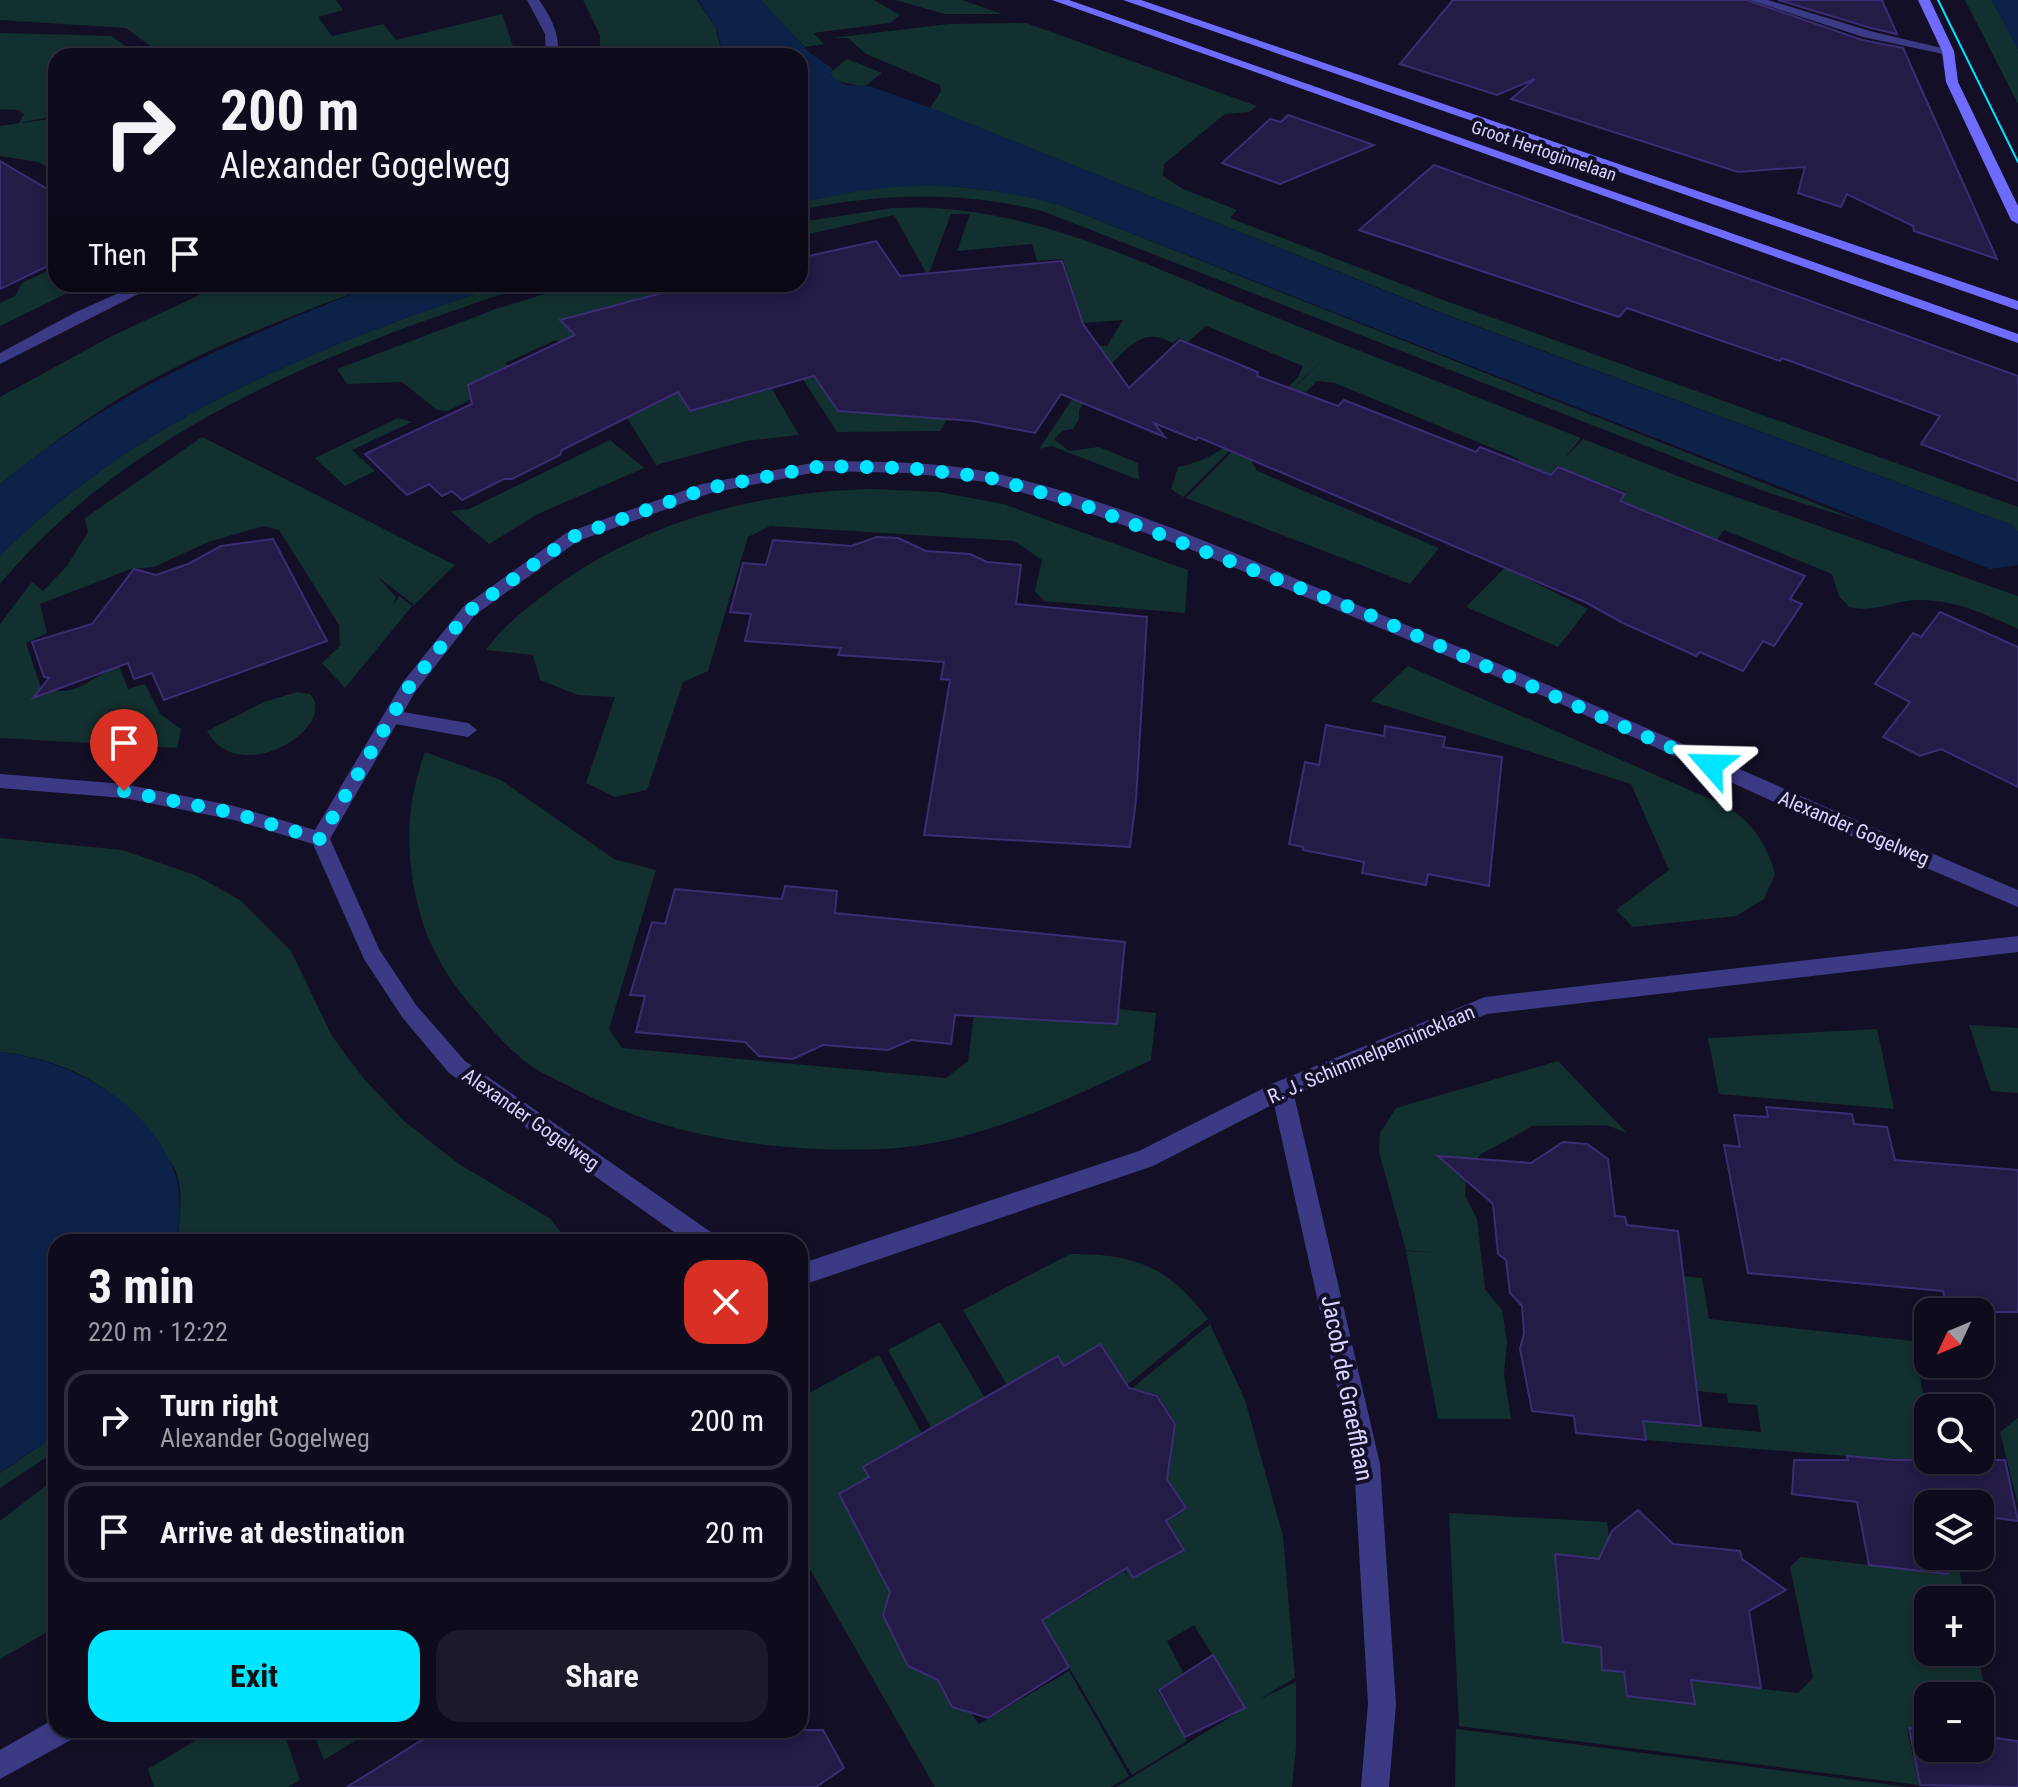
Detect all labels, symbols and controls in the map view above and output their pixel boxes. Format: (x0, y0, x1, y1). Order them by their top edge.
text: 200 m (220, 78, 359, 144)
icon: right (88, 80, 192, 184)
street label: Groot Hertoginnelaan (1469, 116, 1620, 185)
text: Alexander Gogelweg (220, 145, 511, 187)
icon: arrive (163, 232, 207, 276)
text: Then (88, 237, 147, 272)
pin (90, 709, 158, 791)
icon: arrive (102, 721, 146, 765)
position arrow (1669, 723, 1753, 807)
street label: Alexander Gogelweg (1775, 785, 1933, 871)
street label: R. J. Schimmelpennincklaan (1264, 999, 1478, 1109)
street label: Alexander Gogelweg (458, 1063, 604, 1175)
text: 3 min (88, 1258, 195, 1315)
button: close (684, 1260, 768, 1344)
street label: Jacob de Graefflaan (1315, 1293, 1379, 1483)
north arrow (1914, 1298, 1994, 1378)
map controls (1914, 1298, 1994, 1762)
text: 220 m · 12:22 (88, 1317, 228, 1347)
text: Turn right (160, 1388, 278, 1423)
button: search (1914, 1394, 1994, 1474)
icon: right (92, 1398, 136, 1442)
text: 200 m (690, 1403, 764, 1438)
text: Alexander Gogelweg (160, 1423, 370, 1453)
button: layers (1914, 1490, 1994, 1570)
icon: arrive (92, 1510, 136, 1554)
text: Arrive at destination (160, 1515, 405, 1550)
text: 20 m (705, 1515, 764, 1550)
button: + (1914, 1586, 1994, 1666)
button: Exit (88, 1630, 420, 1722)
button: Share (436, 1630, 768, 1722)
button: − (1914, 1682, 1994, 1762)

